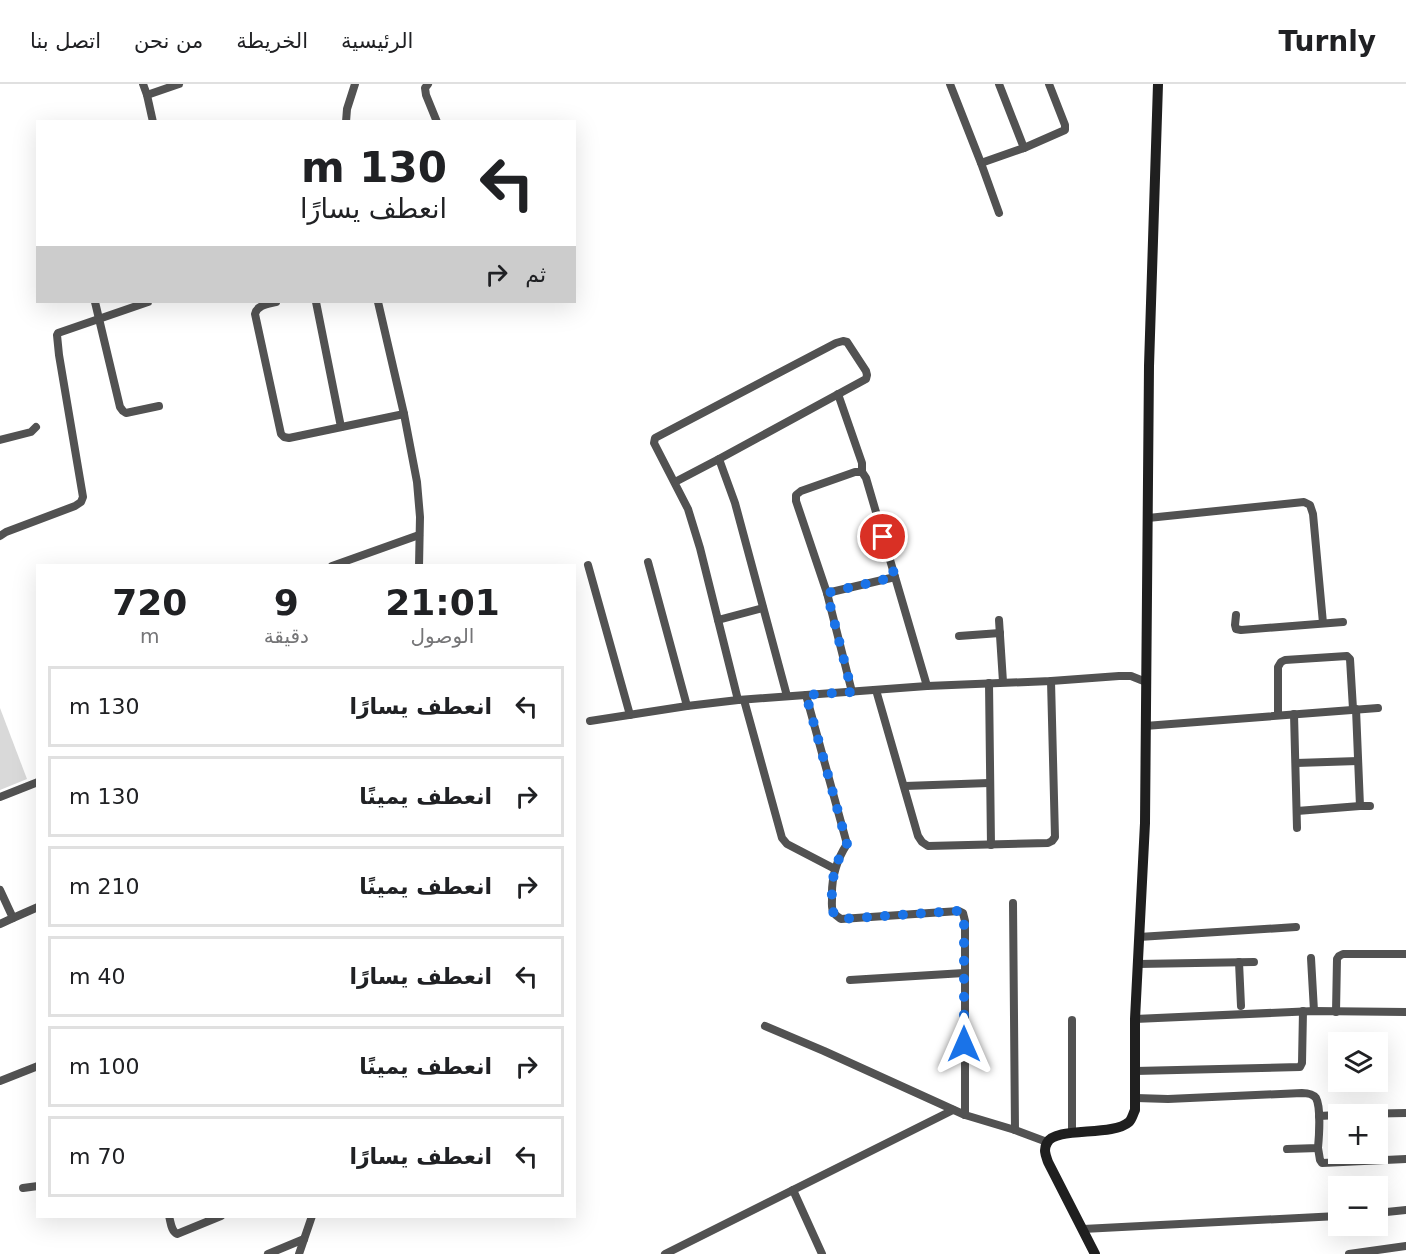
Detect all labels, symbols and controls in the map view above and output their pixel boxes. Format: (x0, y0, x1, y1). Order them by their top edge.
text: Turnly (1278, 25, 1376, 58)
text: اتصل بنا (30, 29, 101, 53)
text: من نحن (134, 29, 203, 53)
text: الخريطة (236, 29, 308, 53)
text: الرئيسية (341, 29, 413, 53)
text: 130 m (301, 143, 447, 192)
icon: left (468, 144, 546, 222)
text: انعطف يسارًا (300, 193, 447, 224)
icon: right (480, 258, 513, 291)
text: ثم (525, 262, 546, 287)
pin (857, 511, 908, 562)
icon: arrive (866, 520, 899, 553)
text: 720 (112, 582, 187, 623)
text: 9 (274, 582, 299, 623)
text: 21:01 (385, 582, 500, 623)
text: m (140, 624, 160, 648)
text: دقيقة (264, 624, 309, 648)
text: الوصول (411, 624, 474, 648)
icon: left (510, 690, 543, 723)
text: 130 m (69, 694, 139, 719)
text: انعطف يسارًا (349, 694, 492, 719)
icon: right (510, 780, 543, 813)
text: 130 m (69, 784, 139, 809)
text: انعطف يمينًا (359, 784, 492, 809)
icon: right (510, 870, 543, 903)
text: 210 m (69, 874, 139, 899)
text: انعطف يمينًا (359, 874, 492, 899)
icon: left (510, 960, 543, 993)
text: 40 m (69, 964, 125, 989)
text: انعطف يسارًا (349, 964, 492, 989)
position arrow (932, 1012, 996, 1076)
map controls (1328, 1032, 1388, 1236)
button: layers (1328, 1032, 1388, 1092)
icon: right (510, 1050, 543, 1083)
text: 100 m (69, 1054, 139, 1079)
text: انعطف يمينًا (359, 1054, 492, 1079)
button: + (1328, 1104, 1388, 1164)
icon: left (510, 1140, 543, 1173)
text: 70 m (69, 1144, 125, 1169)
text: انعطف يسارًا (349, 1144, 492, 1169)
button: − (1328, 1176, 1388, 1236)

